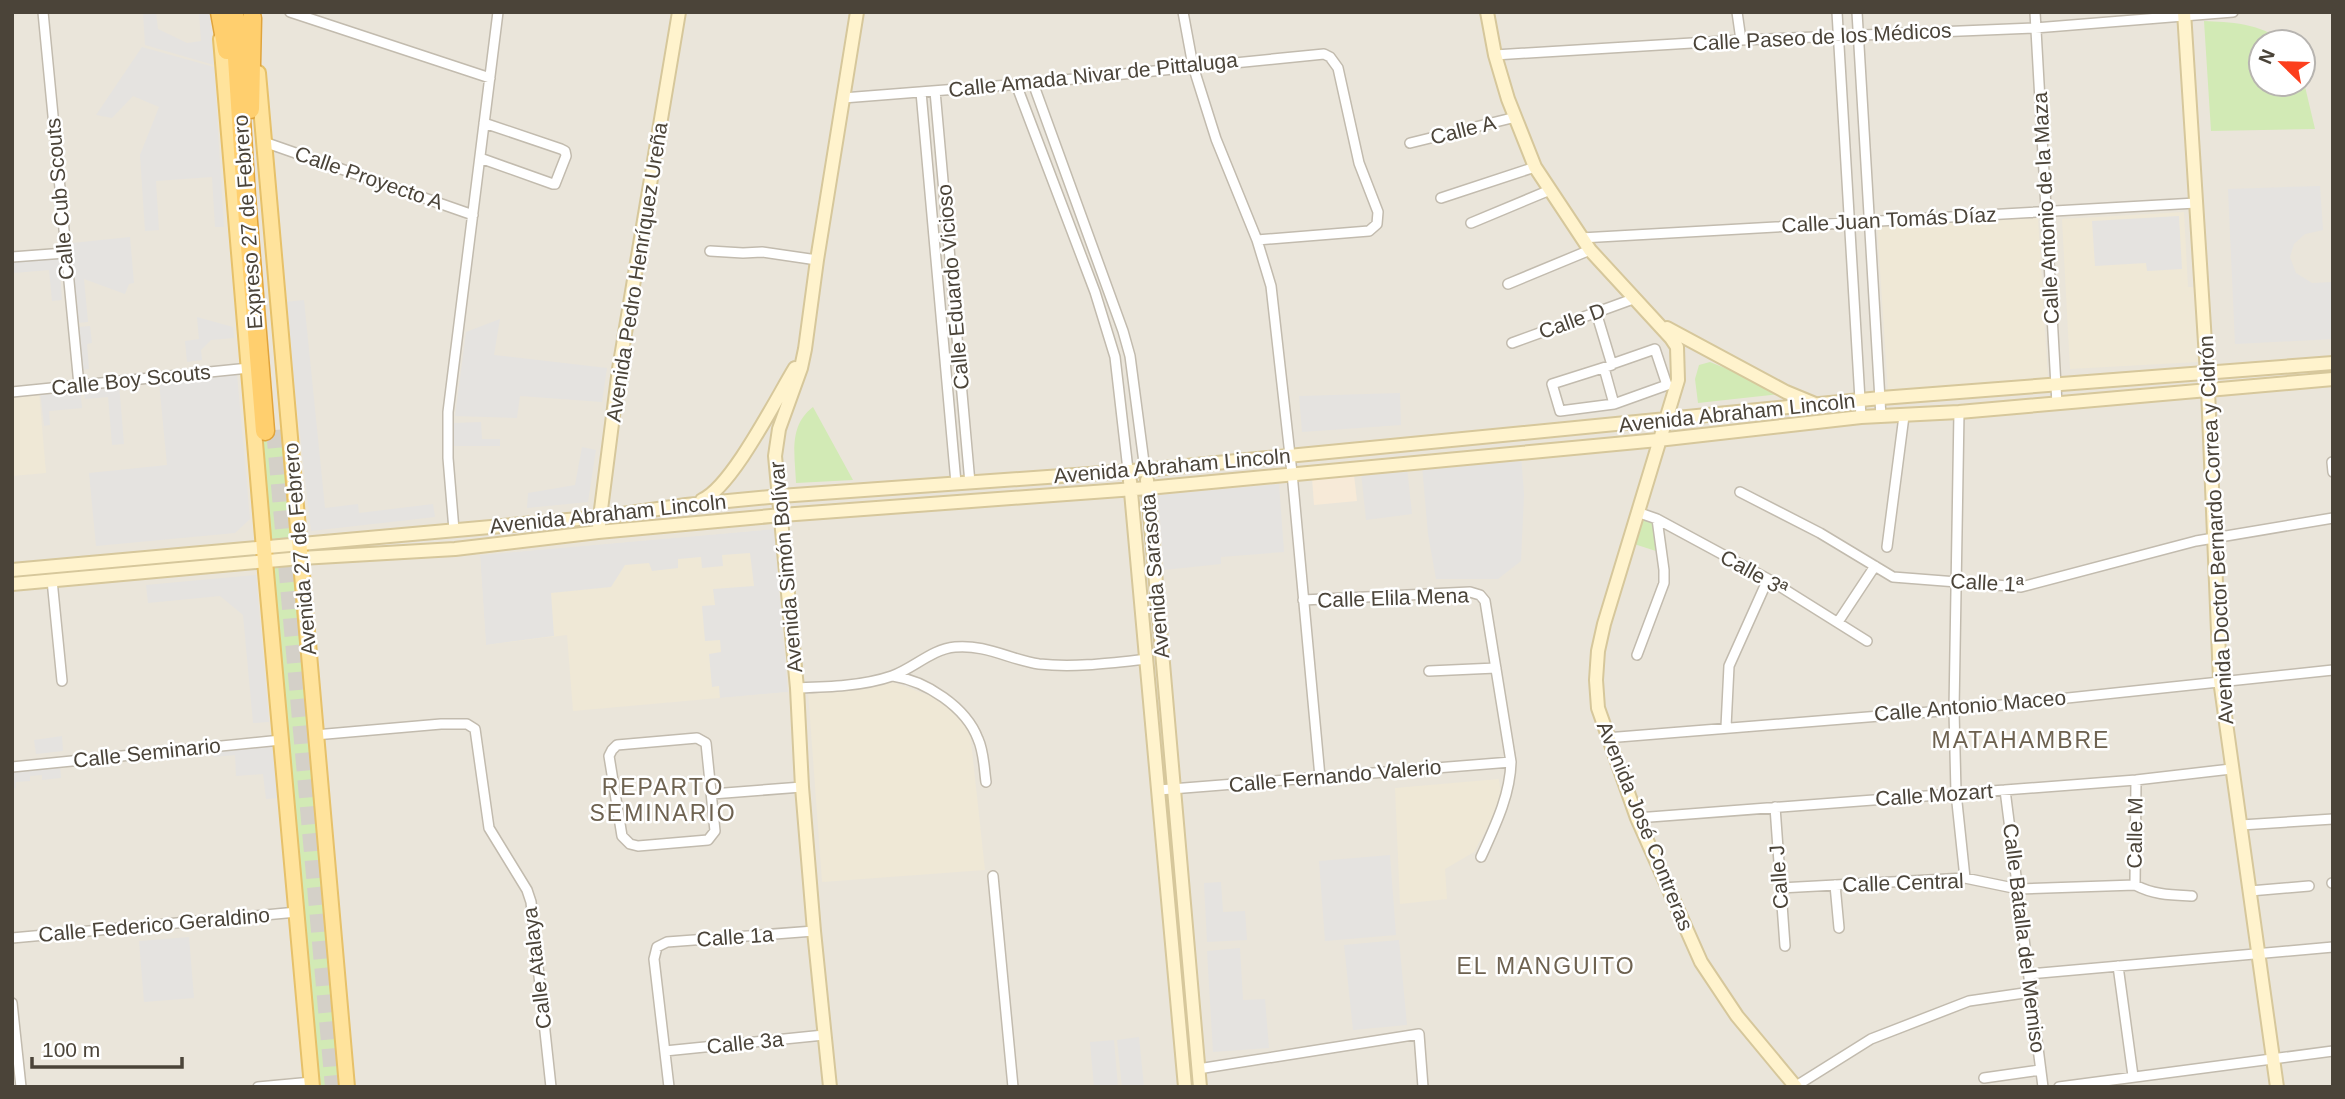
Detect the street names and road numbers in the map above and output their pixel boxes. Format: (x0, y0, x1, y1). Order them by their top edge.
street label: Calle Paseo de los Médicos (1692, 18, 1952, 55)
street label: Calle Amada Nivar de Pittaluga (947, 48, 1239, 101)
street label: Calle Antonio de la Maza (2028, 91, 2063, 325)
street label: Calle A (1428, 110, 1498, 149)
street label: Expreso 27 de Febrero (229, 114, 266, 330)
street label: Calle Cub Scouts (41, 117, 78, 281)
street label: Avenida Pedro Henríquez Ureña (601, 120, 672, 423)
street label: Calle Proyecto A (292, 141, 446, 214)
street label: Calle Eduardo Vicioso (932, 183, 973, 391)
street label: Calle Juan Tomás Díaz (1781, 202, 1997, 237)
street label: Calle D (1536, 298, 1608, 343)
street label: Avenida Doctor Bernardo Correa y Cidrón (2194, 335, 2237, 725)
street label: Calle Boy Scouts (50, 360, 212, 399)
street label: Avenida Abraham Lincoln (1618, 389, 1856, 436)
street label: Avenida 27 de Febrero (279, 442, 320, 656)
street label: Avenida Abraham Lincoln (1053, 444, 1291, 487)
street label: Avenida Simón Bolívar (765, 460, 806, 674)
street label: Avenida Abraham Lincoln (489, 490, 727, 537)
street label: Avenida Sarasota (1136, 492, 1173, 659)
street label: Calle 3ª (1717, 545, 1792, 600)
street label: Calle 1ª (1950, 569, 2024, 596)
street label: Calle Elila Mena (1317, 583, 1470, 612)
street label: Calle Antonio Maceo (1873, 686, 2067, 725)
street label: Avenida José Contreras (1593, 718, 1698, 934)
street label: Calle Seminario (72, 733, 222, 772)
street label: Calle Fernando Valerio (1228, 755, 1442, 796)
street label: Calle Mozart (1874, 779, 1994, 810)
street label: Calle M (2122, 797, 2147, 869)
street label: Calle Batalla del Memiso (1999, 822, 2050, 1054)
street label: Calle J (1765, 844, 1792, 910)
street label: Calle Central (1842, 869, 1964, 896)
street label: Calle Federico Geraldino (37, 903, 271, 946)
street label: Calle Atalaya (518, 906, 555, 1030)
street label: Calle 1a (696, 922, 775, 951)
street label: Calle 3a (705, 1027, 785, 1058)

